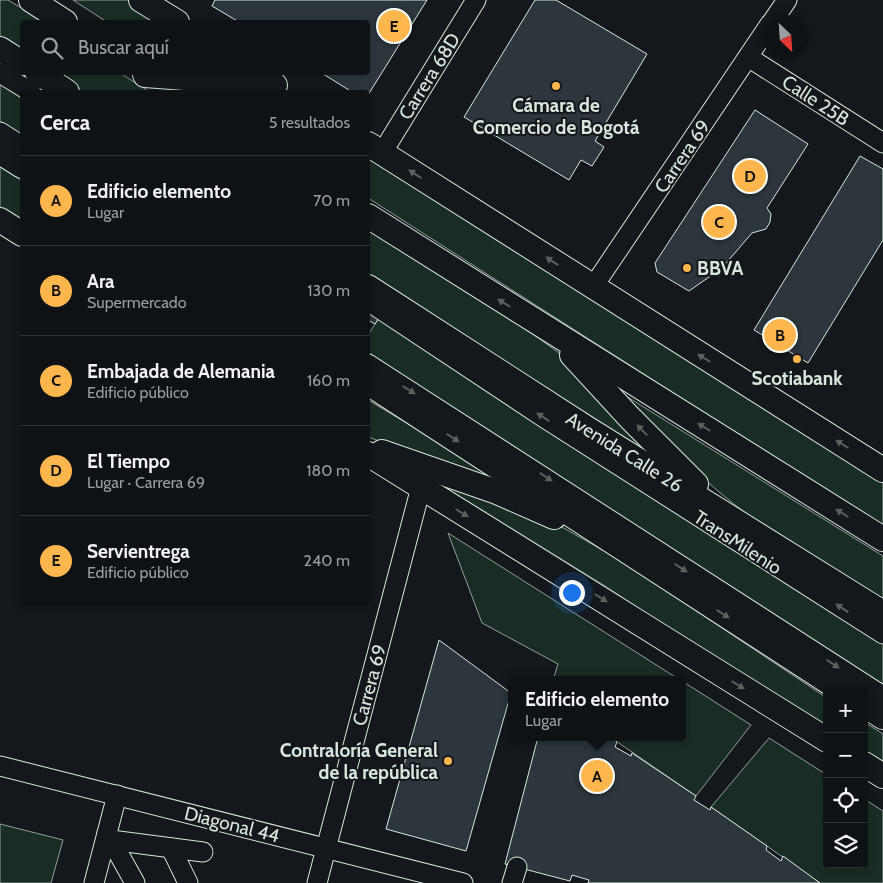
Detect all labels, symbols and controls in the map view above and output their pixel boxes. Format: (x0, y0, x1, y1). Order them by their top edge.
pin: E (378, 7, 410, 45)
north arrow (763, 15, 808, 60)
search box (20, 20, 370, 75)
street label: Carrera 68D (394, 29, 465, 124)
icon: search (38, 34, 66, 62)
text: Buscar aquí (78, 36, 169, 59)
street label: Calle 25B (778, 70, 854, 131)
marker: Cámara de Comercio de Bogotá (550, 80, 562, 92)
place label: Cámara de Comercio de Bogotá (473, 94, 640, 139)
text: Cerca (40, 110, 90, 135)
text: 5 resultados (269, 113, 350, 132)
street label: Carrera 69 (650, 115, 715, 197)
pin: D (734, 157, 766, 195)
one-way arrow (408, 169, 421, 179)
text: Edificio elemento (87, 180, 231, 203)
text: A (51, 191, 61, 210)
text: 70 m (313, 191, 350, 210)
text: Lugar (87, 203, 124, 222)
pin: C (703, 203, 735, 241)
one-way arrow (545, 257, 558, 266)
place label: BBVA (697, 257, 743, 280)
marker: BBVA (681, 262, 693, 274)
text: Ara (87, 270, 115, 293)
text: B (51, 281, 61, 300)
text: 130 m (307, 281, 350, 300)
text: Supermercado (87, 293, 187, 312)
one-way arrow (498, 298, 511, 308)
pin: B (764, 316, 796, 354)
one-way arrow (698, 353, 711, 362)
marker: Scotiabank (791, 353, 803, 365)
text: Embajada de Alemania (87, 360, 275, 383)
place label: Scotiabank (752, 367, 843, 390)
text: C (51, 371, 61, 390)
text: 160 m (307, 371, 350, 390)
text: Edificio público (87, 383, 189, 402)
one-way arrow (402, 385, 415, 394)
street label: Avenida Calle 26 (562, 407, 687, 497)
one-way arrow (536, 412, 549, 422)
one-way arrow (697, 423, 710, 432)
one-way arrow (636, 424, 648, 436)
one-way arrow (446, 433, 460, 442)
one-way arrow (835, 440, 848, 449)
text: El Tiempo (87, 450, 170, 473)
text: D (50, 461, 62, 480)
text: 180 m (306, 461, 350, 480)
one-way arrow (539, 472, 552, 482)
text: Lugar · Carrera 69 (87, 473, 205, 492)
street label: TransMilenio (689, 505, 786, 579)
one-way arrow (456, 508, 469, 517)
one-way arrow (835, 508, 848, 518)
text: Servientrega (87, 540, 190, 563)
text: E (51, 551, 61, 570)
text: 240 m (304, 551, 350, 570)
text: Edificio público (87, 563, 189, 582)
one-way arrow (674, 563, 687, 572)
your location (559, 580, 585, 606)
one-way arrow (594, 594, 607, 603)
one-way arrow (835, 603, 849, 613)
one-way arrow (717, 609, 730, 618)
street label: Carrera 69 (348, 642, 391, 728)
one-way arrow (826, 660, 839, 669)
popup (508, 676, 686, 741)
one-way arrow (732, 680, 745, 689)
text: Edificio elemento (525, 688, 669, 711)
map controls (823, 688, 868, 868)
button: + (823, 688, 868, 733)
text: Lugar (525, 711, 562, 730)
button: − (823, 733, 868, 778)
place label: Contraloría General de la república (280, 739, 439, 784)
marker: Contraloría General de la república (442, 755, 454, 767)
pin: A (581, 757, 613, 795)
button: locate (823, 778, 868, 823)
street label: Diagonal 44 (182, 802, 282, 847)
button: layers (823, 823, 868, 868)

